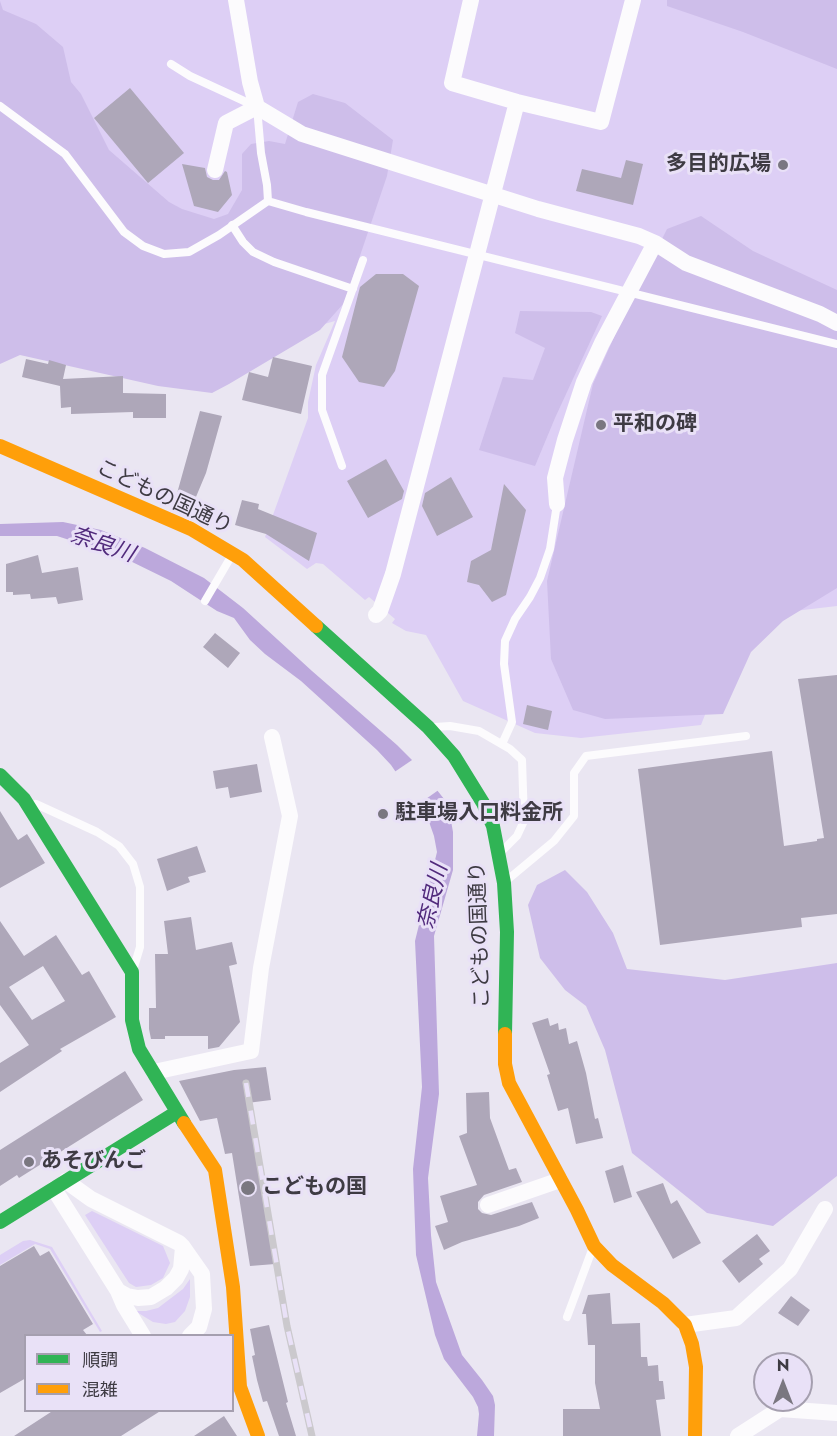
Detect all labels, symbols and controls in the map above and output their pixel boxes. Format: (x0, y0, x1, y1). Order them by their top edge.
place label: 多目的広場 (666, 152, 771, 178)
marker: 多目的広場 (776, 158, 790, 172)
place label: 平和の碑 (613, 412, 697, 438)
marker: 平和の碑 (594, 418, 608, 432)
street label: こどもの国通り (92, 456, 236, 540)
water label: 奈良川 (67, 523, 137, 569)
place label: 駐車場入口料金所 (395, 801, 563, 827)
marker: 駐車場入口料金所 (376, 807, 390, 821)
street label: こどもの国通り (466, 861, 496, 1009)
water label: 奈良川 (414, 862, 454, 932)
place label: あそびんご (41, 1149, 146, 1175)
marker: あそびんご (22, 1155, 36, 1169)
place label: こどもの国 (262, 1175, 367, 1201)
marker: こどもの国 (239, 1179, 257, 1197)
legend (24, 1334, 234, 1412)
text: 順調 (82, 1347, 118, 1373)
north arrow (753, 1352, 813, 1412)
text: N (777, 1354, 789, 1377)
text: 混雑 (82, 1377, 118, 1403)

